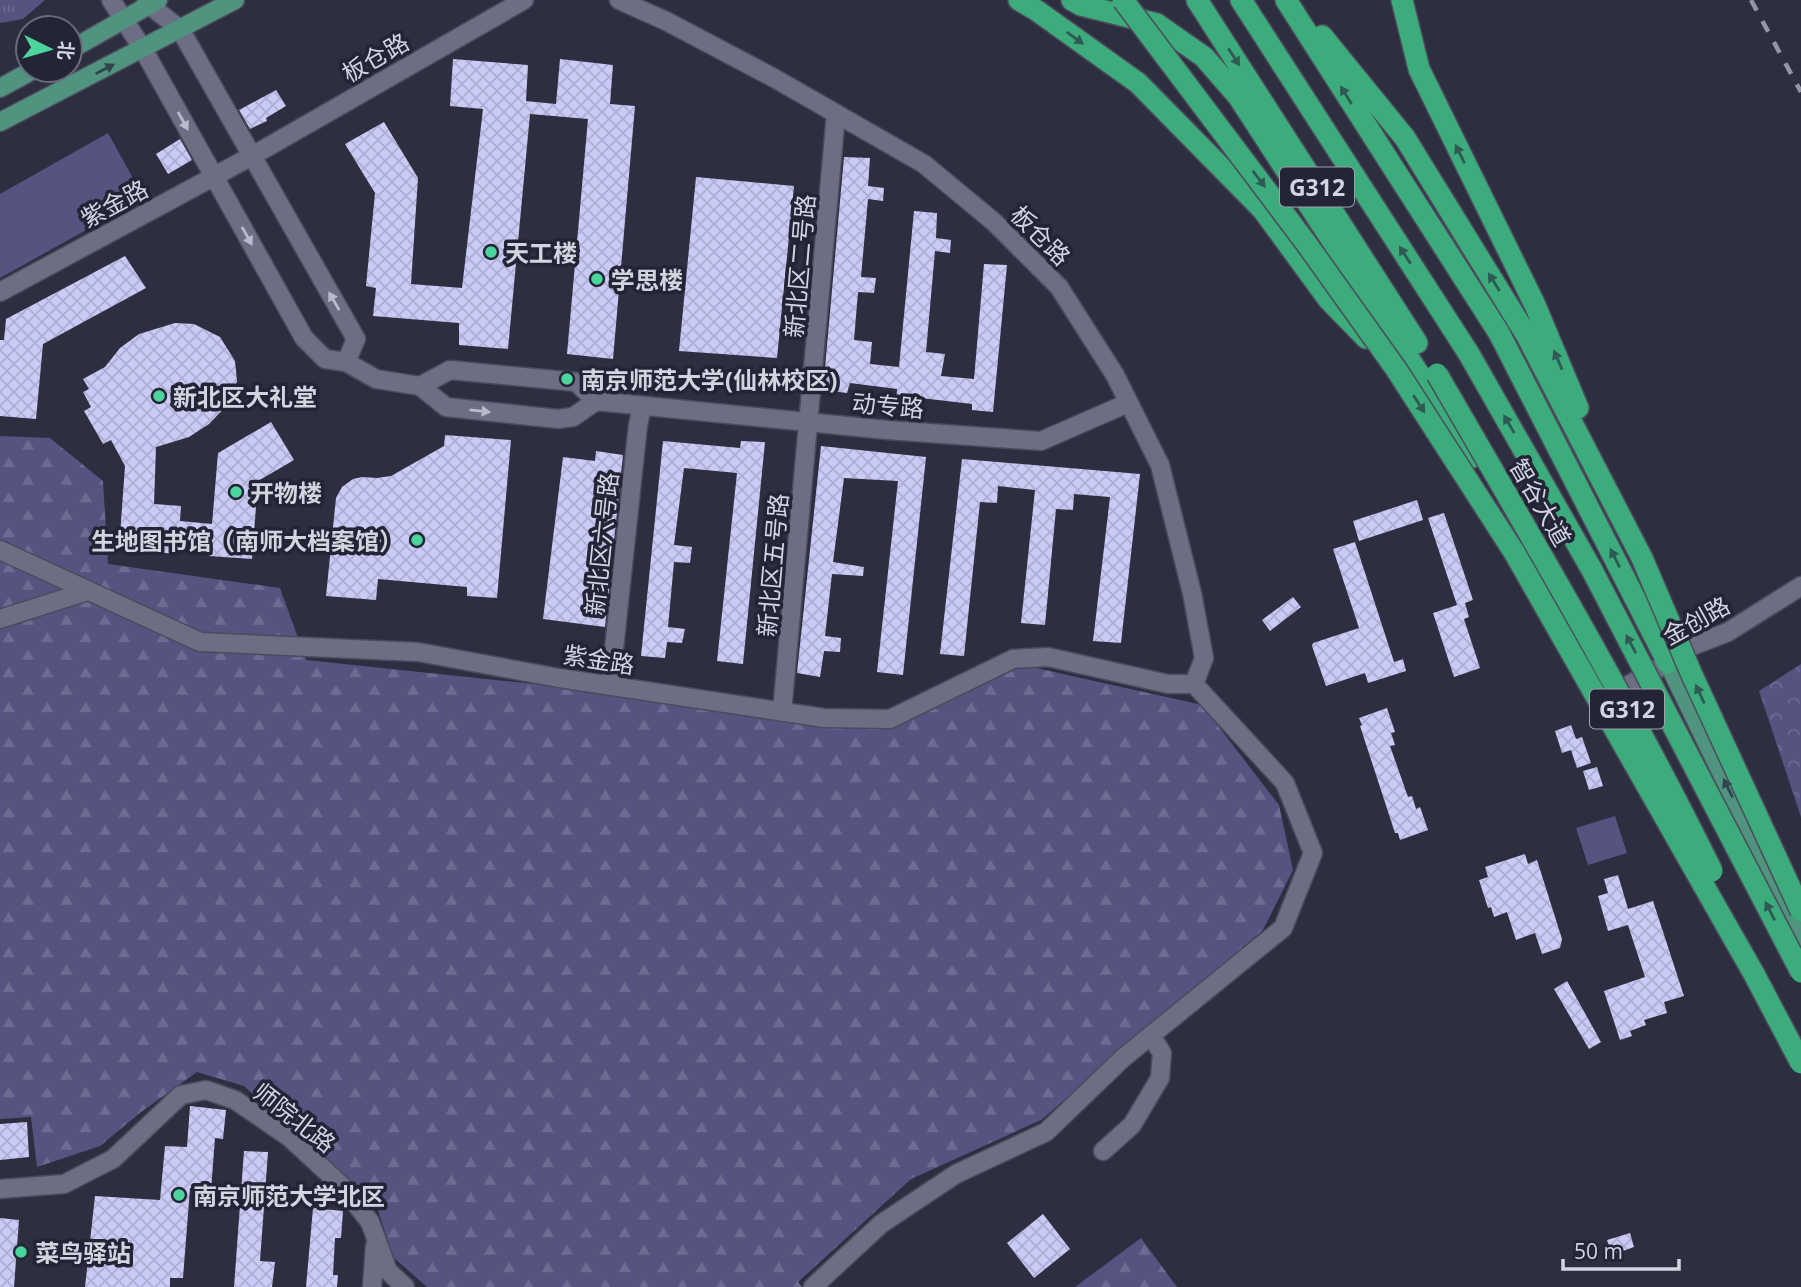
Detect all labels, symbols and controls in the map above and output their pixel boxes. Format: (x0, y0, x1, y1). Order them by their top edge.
north arrow (14, 14, 84, 84)
street label: 板仓路 (336, 25, 414, 89)
one-way arrow (1066, 31, 1084, 45)
text: 北 (52, 40, 80, 61)
one-way arrow (1227, 48, 1240, 67)
one-way arrow (95, 63, 115, 74)
one-way arrow (1339, 86, 1352, 105)
one-way arrow (177, 112, 189, 131)
one-way arrow (1455, 144, 1466, 164)
road number: G312 (1280, 168, 1354, 206)
one-way arrow (1251, 170, 1265, 188)
street label: 紫金路 (74, 172, 154, 234)
street label: 新北区二号路 (776, 193, 822, 339)
street label: 板仓路 (1004, 198, 1078, 272)
one-way arrow (241, 227, 253, 247)
place label: 天工楼 (505, 236, 577, 269)
marker: 天工楼 (483, 244, 499, 260)
one-way arrow (1399, 246, 1412, 265)
place label: 学思楼 (611, 263, 683, 296)
marker: 学思楼 (589, 271, 605, 287)
one-way arrow (1487, 273, 1500, 292)
one-way arrow (328, 292, 341, 311)
one-way arrow (1552, 349, 1563, 370)
place label: 南京师范大学(仙林校区) (581, 363, 837, 396)
marker: 南京师范大学(仙林校区) (559, 371, 575, 387)
place label: 新北区大礼堂 (173, 380, 317, 413)
street label: 动专路 (851, 385, 925, 425)
marker: 新北区大礼堂 (151, 388, 167, 404)
one-way arrow (1412, 395, 1425, 414)
one-way arrow (469, 405, 491, 416)
one-way arrow (1503, 414, 1515, 434)
street label: 智谷大道 (1503, 452, 1579, 552)
street label: 新北区六号路 (577, 471, 625, 617)
place label: 开物楼 (250, 476, 322, 509)
marker: 开物楼 (228, 484, 244, 500)
street label: 新北区五号路 (749, 492, 795, 638)
place label: 生地图书馆（南师大档案馆） (91, 524, 403, 557)
marker: 生地图书馆（南师大档案馆） (409, 532, 425, 548)
one-way arrow (1610, 548, 1622, 568)
street label: 金创路 (1657, 588, 1735, 652)
one-way arrow (1625, 634, 1637, 654)
street label: 紫金路 (561, 637, 637, 681)
one-way arrow (1694, 684, 1706, 704)
road number: G312 (1590, 690, 1664, 729)
one-way arrow (1722, 778, 1734, 798)
one-way arrow (1764, 901, 1775, 921)
street label: 师院北路 (247, 1074, 343, 1160)
place label: 南京师范大学北区 (193, 1179, 385, 1212)
marker: 南京师范大学北区 (171, 1187, 187, 1203)
scale bar (1563, 1228, 1678, 1272)
place label: 菜鸟驿站 (35, 1236, 131, 1269)
text: 50 m (1574, 1237, 1623, 1265)
marker: 菜鸟驿站 (13, 1244, 29, 1260)

